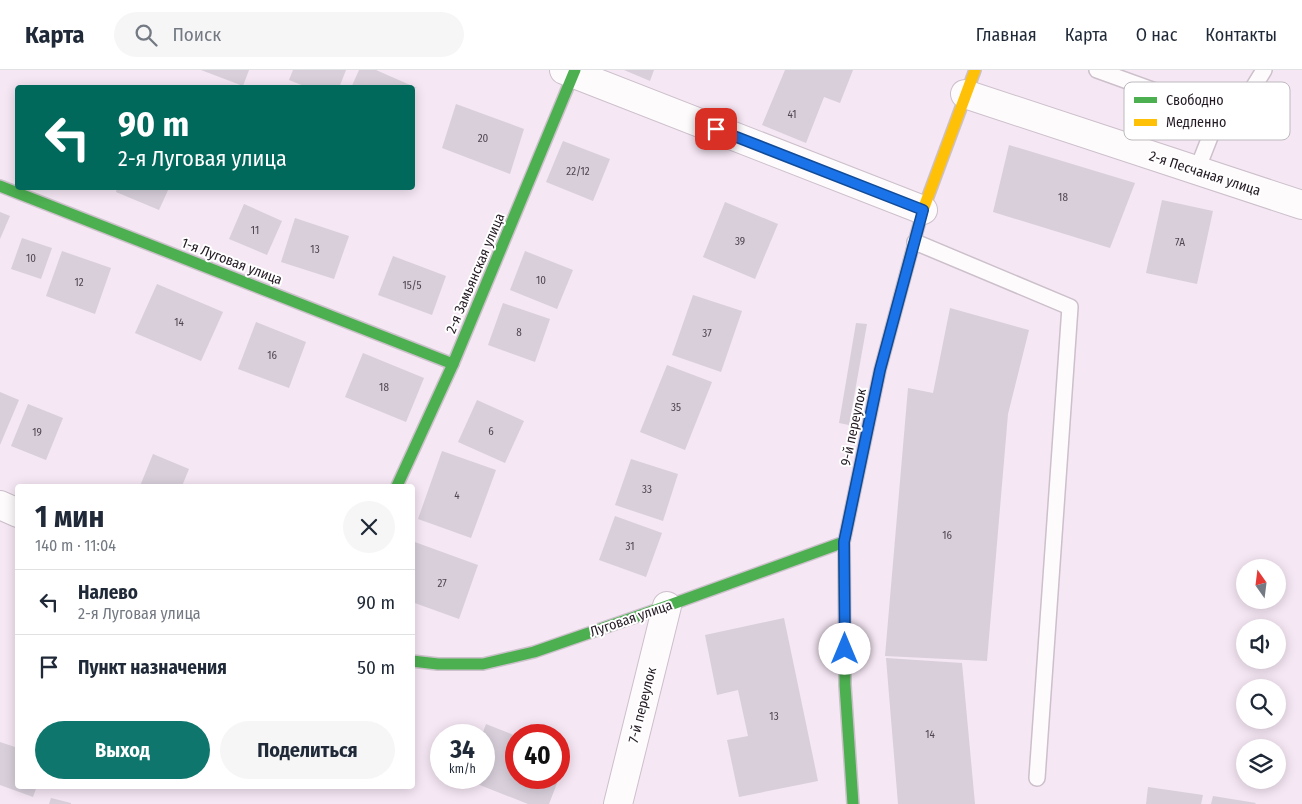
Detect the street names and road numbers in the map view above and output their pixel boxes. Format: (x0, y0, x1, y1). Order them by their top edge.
street label: 2-я Песчаная улица (1147, 147, 1263, 200)
street label: 2-я Замьянская улица (442, 210, 508, 336)
street label: 1-я Луговая улица (179, 234, 285, 289)
street label: 9-й переулок (837, 386, 870, 467)
street label: Луговая улица (588, 596, 675, 641)
street label: 7-й переулок (625, 665, 660, 745)

